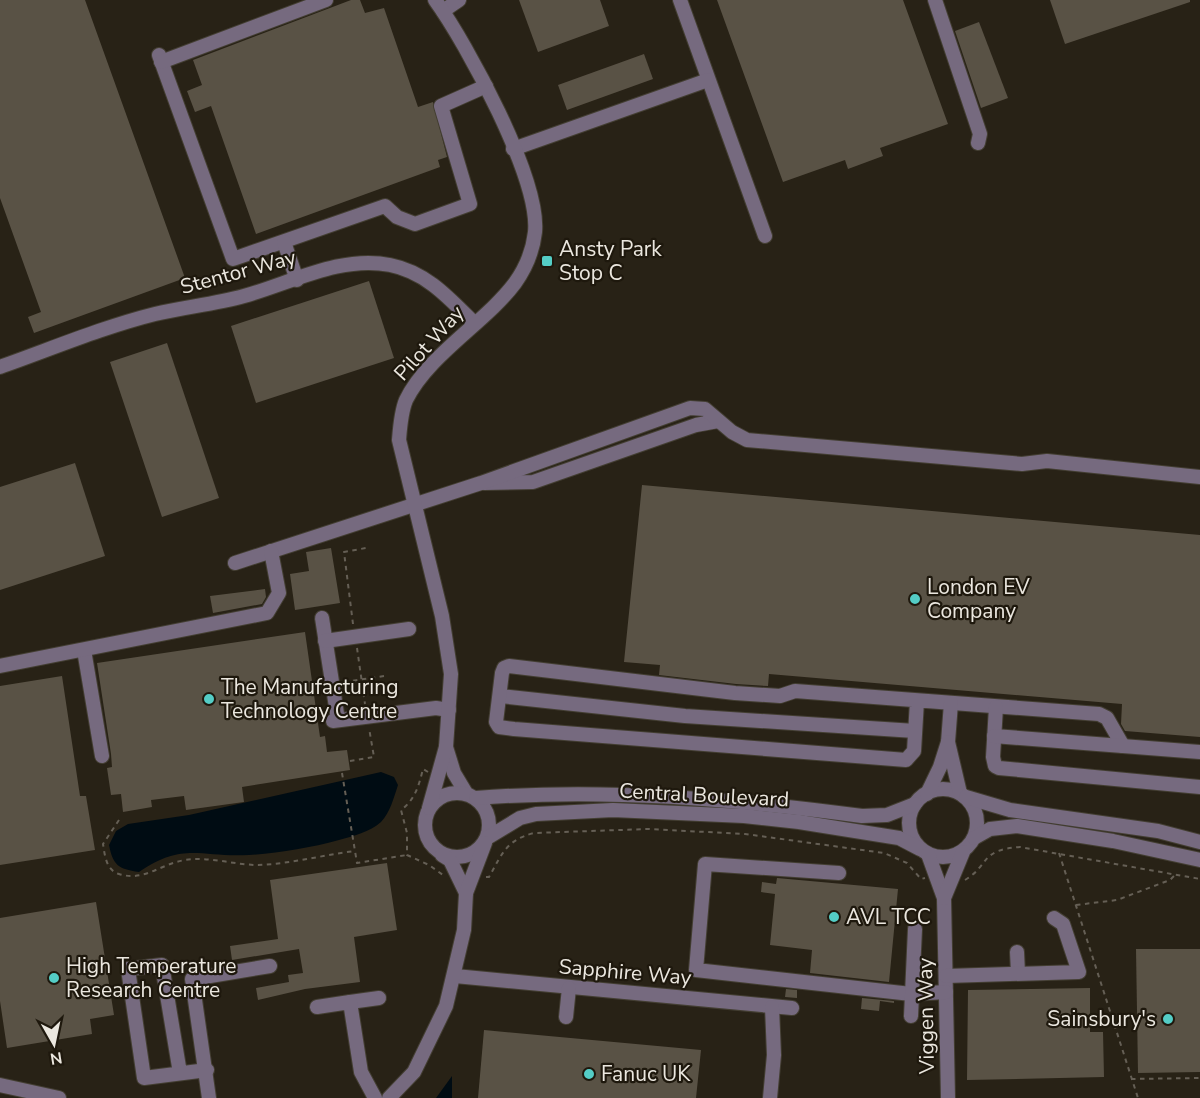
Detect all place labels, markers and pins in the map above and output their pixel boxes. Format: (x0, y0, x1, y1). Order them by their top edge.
place label: Ansty Park Stop C (559, 235, 662, 287)
marker: Ansty Park Stop C (540, 254, 554, 268)
place label: London EV Company (927, 573, 1030, 625)
marker: London EV Company (908, 592, 922, 606)
place label: The Manufacturing Technology Centre (221, 673, 398, 725)
marker: The Manufacturing Technology Centre (202, 692, 216, 706)
place label: AVL TCC (846, 903, 931, 931)
marker: AVL TCC (827, 910, 841, 924)
place label: High Temperature Research Centre (66, 952, 236, 1004)
marker: High Temperature Research Centre (47, 971, 61, 985)
place label: Sainsbury's (1047, 1005, 1156, 1033)
marker: Sainsbury's (1161, 1012, 1175, 1026)
place label: Fanuc UK (601, 1060, 691, 1088)
marker: Fanuc UK (582, 1067, 596, 1081)

